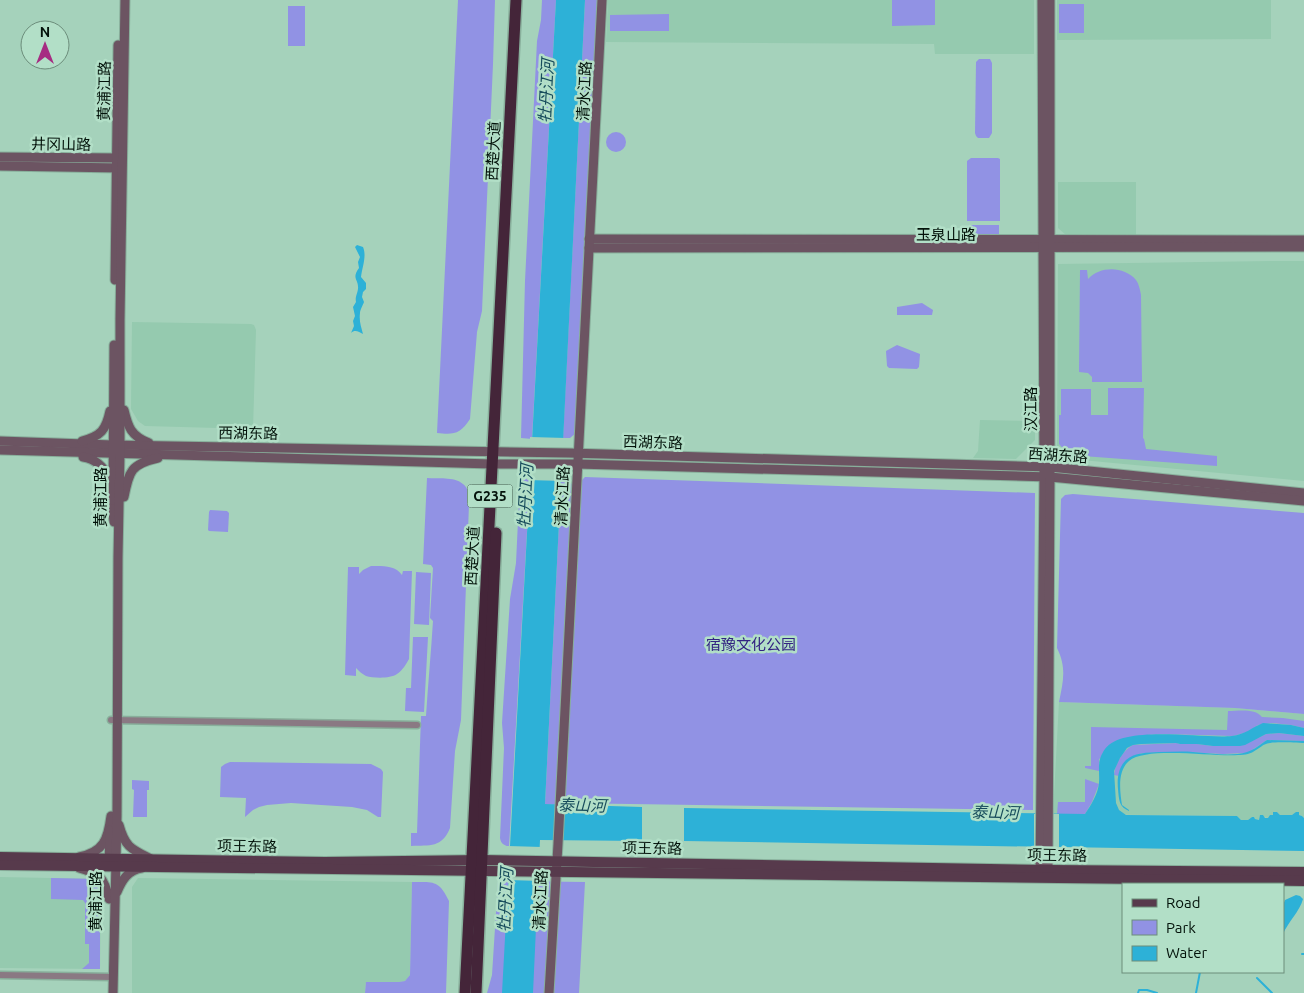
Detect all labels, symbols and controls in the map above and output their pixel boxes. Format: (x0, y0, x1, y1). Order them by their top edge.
north arrow (20, 20, 70, 70)
text: N (40, 24, 50, 40)
water label: 牡丹江河 (535, 56, 557, 123)
street label: 黄浦江路 (95, 61, 113, 121)
street label: 清水江路 (574, 61, 594, 121)
street label: 西楚大道 (483, 121, 503, 181)
street label: 井冈山路 (31, 135, 91, 153)
street label: 玉泉山路 (916, 226, 976, 243)
street label: 汉江路 (1022, 386, 1039, 432)
street label: 西湖东路 (218, 424, 278, 442)
street label: 西湖东路 (623, 432, 683, 452)
street label: 西湖东路 (1027, 444, 1089, 466)
water label: 牡丹江河 (514, 461, 536, 528)
street label: 清水江路 (552, 466, 572, 526)
street label: 黄浦江路 (92, 467, 109, 527)
road number: G235 (468, 484, 512, 508)
street label: 西楚大道 (462, 526, 482, 586)
park label: 宿豫文化公园 (706, 636, 796, 653)
water label: 泰山河 (558, 796, 609, 814)
water label: 泰山河 (971, 803, 1022, 821)
street label: 项王东路 (217, 837, 277, 855)
street label: 项王东路 (622, 839, 682, 857)
street label: 项王东路 (1027, 846, 1087, 864)
water label: 牡丹江河 (494, 865, 516, 932)
street label: 清水江路 (530, 870, 550, 930)
street label: 黄浦江路 (87, 871, 104, 931)
legend (1122, 883, 1284, 973)
text: Road (1166, 894, 1201, 911)
text: Park (1166, 919, 1196, 936)
text: Water (1166, 944, 1207, 961)

